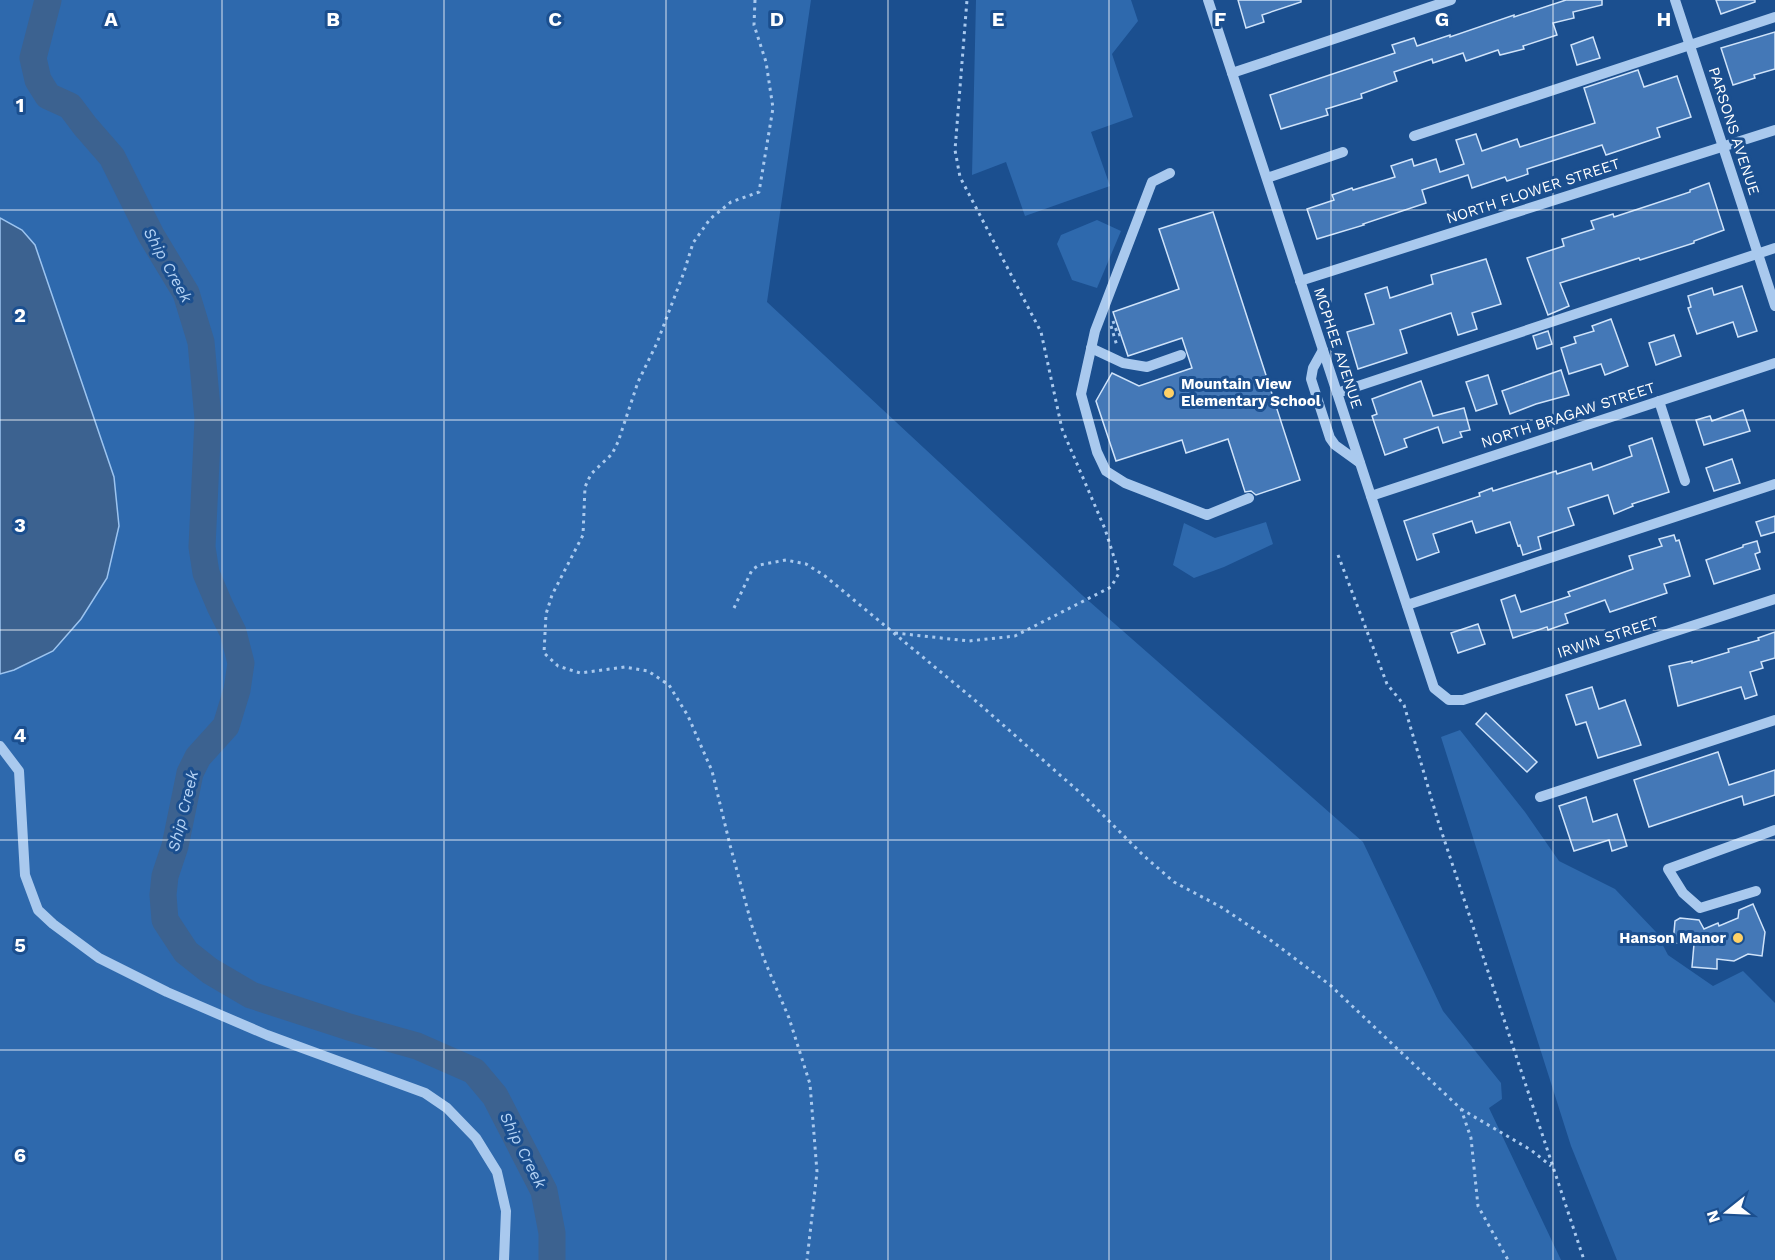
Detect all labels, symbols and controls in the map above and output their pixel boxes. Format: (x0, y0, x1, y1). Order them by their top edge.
text: A (104, 7, 118, 31)
text: B (326, 7, 340, 31)
text: C (548, 7, 562, 31)
text: D (770, 7, 784, 31)
text: E (992, 7, 1004, 31)
text: F (1214, 7, 1226, 31)
text: G (1435, 7, 1449, 31)
text: H (1657, 7, 1671, 31)
street label: PARSONS AVENUE (1705, 65, 1763, 197)
text: 1 (16, 93, 24, 117)
street label: NORTH FLOWER STREET (1444, 154, 1622, 228)
water label: Ship Creek (140, 224, 197, 307)
street label: MCPHEE AVENUE (1310, 285, 1366, 411)
text: 2 (14, 303, 26, 327)
place label: Mountain View Elementary School (1181, 375, 1321, 410)
street label: NORTH BRAGAW STREET (1479, 378, 1657, 452)
marker: Mountain View Elementary School (1162, 386, 1176, 400)
text: 3 (14, 513, 26, 537)
street label: IRWIN STREET (1555, 612, 1661, 662)
text: 4 (14, 723, 27, 747)
water label: Ship Creek (164, 767, 203, 854)
place label: Hanson Manor (1619, 929, 1727, 947)
marker: Hanson Manor (1731, 931, 1745, 945)
text: 5 (14, 933, 26, 957)
water label: Ship Creek (496, 1109, 551, 1192)
text: 6 (14, 1143, 26, 1167)
north arrow (1697, 1182, 1757, 1242)
text: N (1702, 1208, 1724, 1225)

